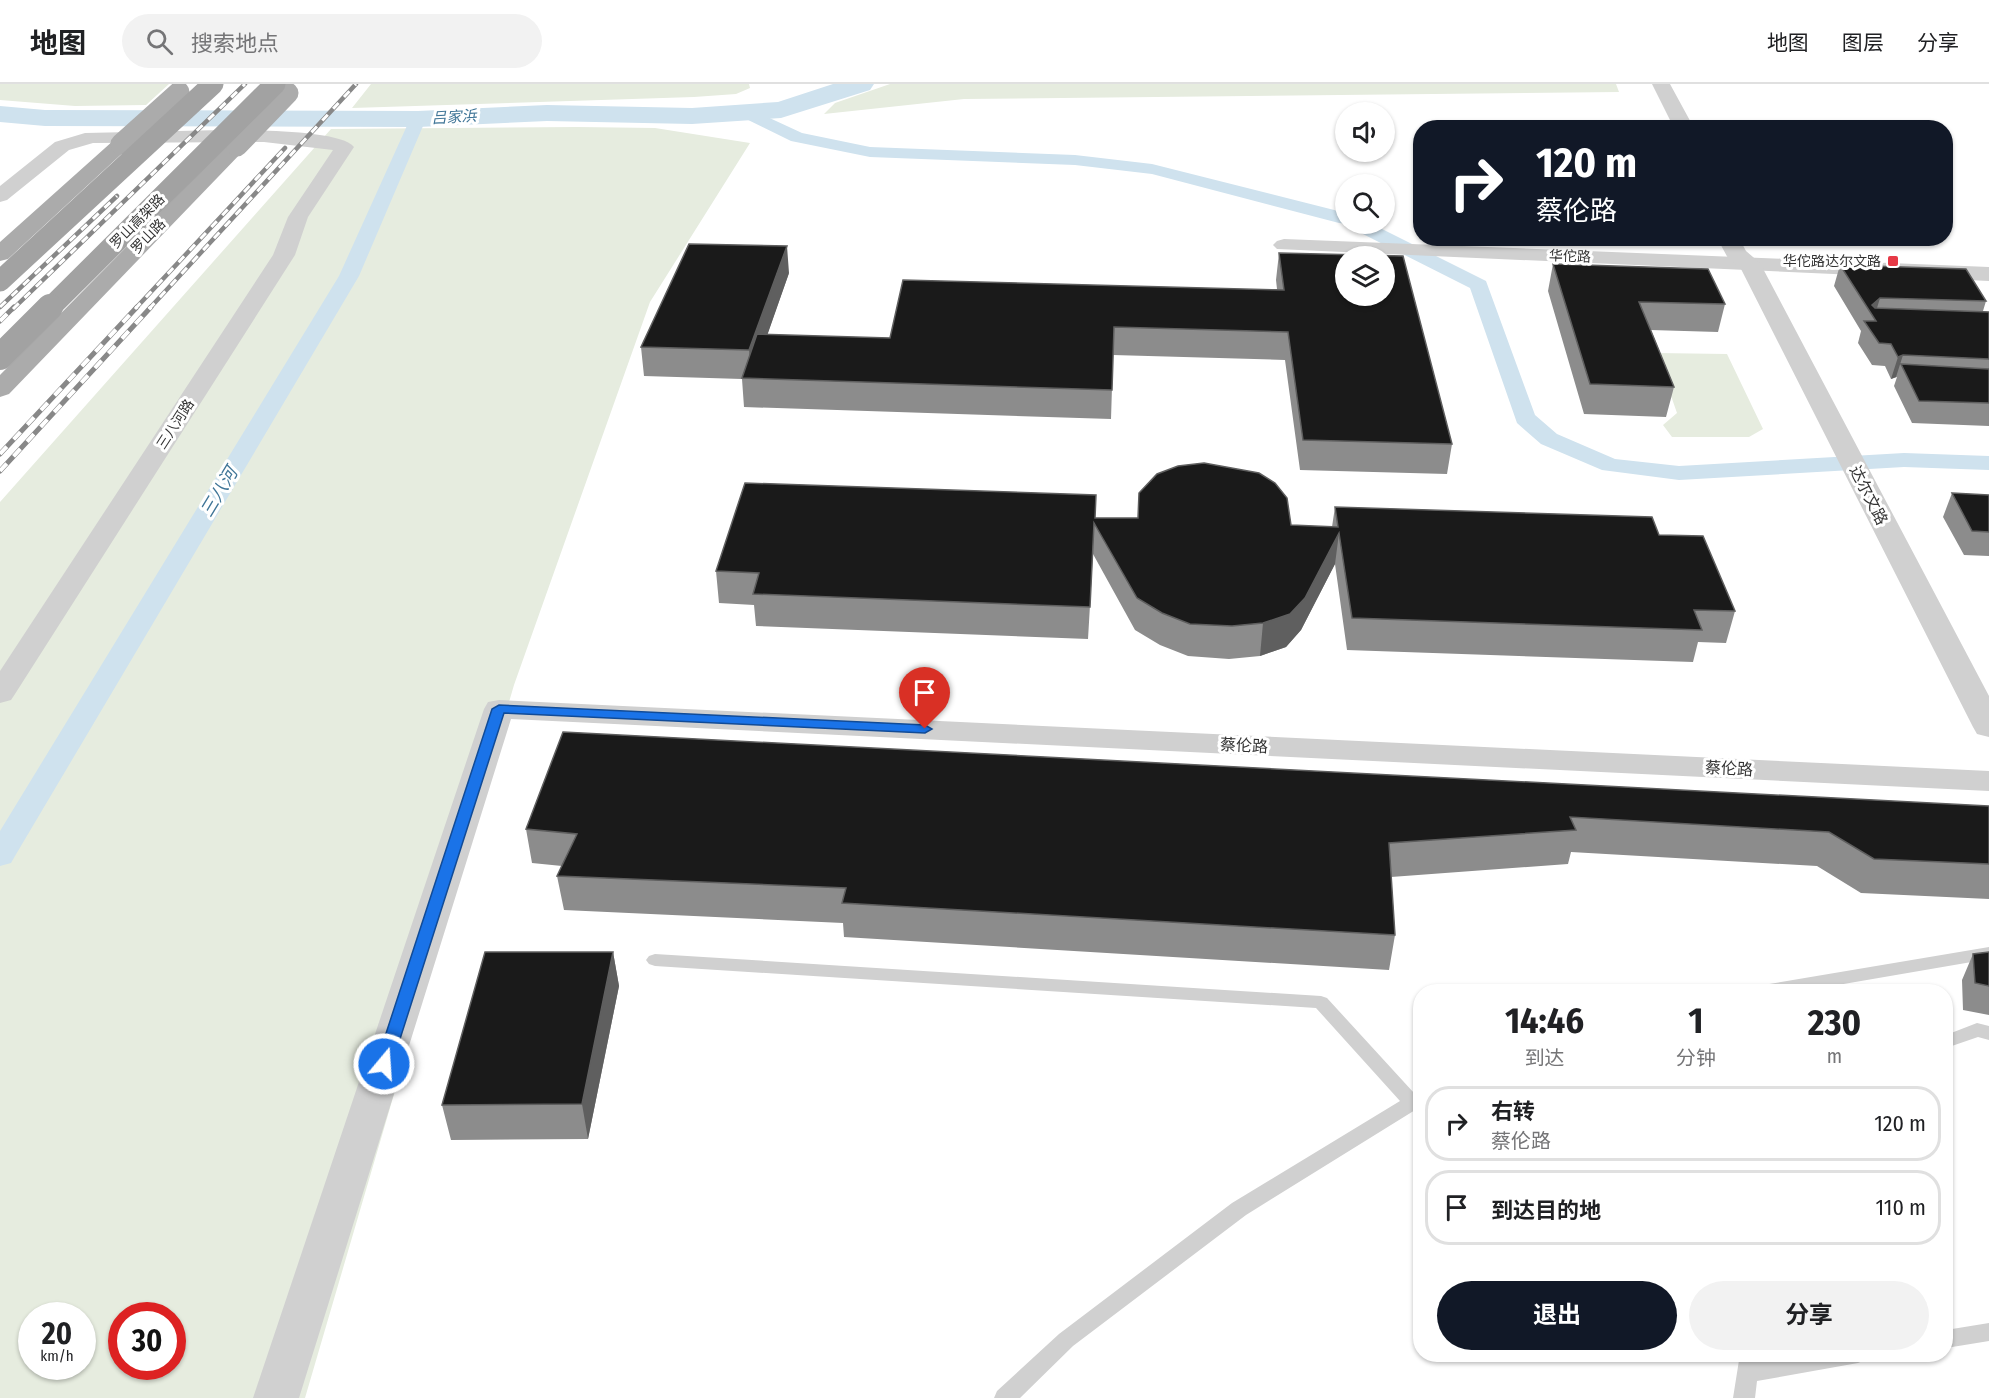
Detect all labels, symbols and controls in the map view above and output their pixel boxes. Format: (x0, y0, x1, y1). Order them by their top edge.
search box (122, 14, 542, 68)
icon: search (143, 25, 176, 58)
text: 地图 (30, 27, 86, 60)
text: 搜索地点 (191, 30, 279, 57)
text: 地图 (1767, 30, 1809, 56)
text: 图层 (1842, 30, 1884, 56)
text: 分享 (1917, 30, 1959, 56)
map controls (1335, 102, 1395, 306)
button: sound (1335, 102, 1395, 162)
water label: 吕家浜 (431, 107, 479, 127)
text: 120 m (1536, 138, 1637, 188)
icon: right (1437, 144, 1515, 222)
button: search (1335, 174, 1395, 234)
street label: 罗山高架路 (107, 191, 168, 252)
text: 蔡伦路 (1536, 195, 1617, 227)
street label: 罗山路 (128, 215, 169, 257)
button: layers (1335, 246, 1395, 306)
street label: 华佗路 (1549, 247, 1591, 266)
place label: 华佗路达尔文路 (1783, 253, 1881, 270)
marker: 华佗路达尔文路 (1886, 254, 1900, 268)
street label: 三八河路 (153, 396, 198, 452)
water label: 三八河 (196, 461, 244, 521)
street label: 达尔文路 (1846, 462, 1892, 528)
pin (899, 667, 950, 729)
icon: arrive (908, 676, 941, 709)
street label: 蔡伦路 (1220, 735, 1268, 756)
street label: 蔡伦路 (1705, 758, 1753, 779)
text: 14:46 (1505, 999, 1584, 1043)
text: 1 (1688, 999, 1704, 1043)
text: 230 (1808, 1001, 1861, 1045)
position arrow (352, 1032, 416, 1096)
text: m (1827, 1044, 1842, 1068)
text: 到达 (1524, 1046, 1564, 1070)
text: 分钟 (1676, 1046, 1716, 1070)
text: 右转 (1491, 1098, 1535, 1125)
icon: right (1440, 1107, 1473, 1140)
text: 120 m (1874, 1110, 1926, 1137)
text: 蔡伦路 (1491, 1129, 1551, 1153)
icon: arrive (1440, 1191, 1473, 1224)
text: 110 m (1876, 1194, 1926, 1221)
text: 到达目的地 (1491, 1197, 1601, 1224)
button: 退出 (1437, 1281, 1677, 1350)
button: 分享 (1689, 1281, 1929, 1350)
speed limit sign: 30 (108, 1302, 186, 1380)
text: 20 (42, 1316, 72, 1352)
text: km/h (40, 1347, 74, 1365)

